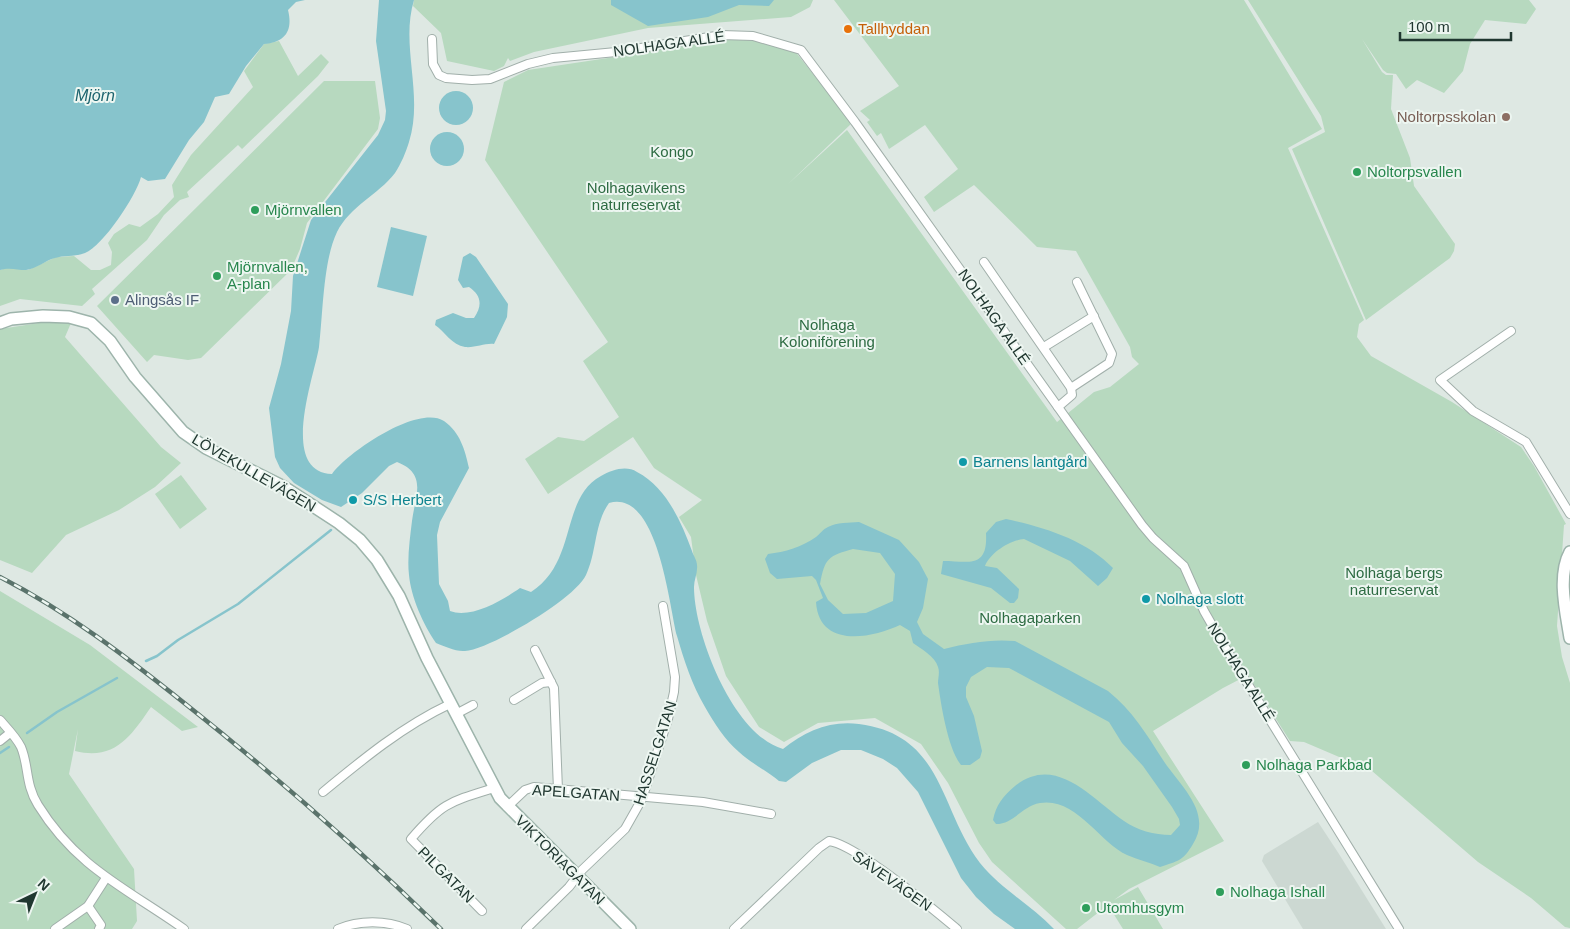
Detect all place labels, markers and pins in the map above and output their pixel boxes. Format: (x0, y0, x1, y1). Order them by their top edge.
place label: Tallhyddan (858, 20, 930, 37)
marker: Tallhyddan (842, 23, 854, 35)
place label: Noltorpsskolan (1397, 108, 1496, 125)
marker: Noltorpsskolan (1500, 111, 1512, 123)
place label: Noltorpsvallen (1367, 163, 1462, 180)
marker: Noltorpsvallen (1351, 166, 1363, 178)
place label: Mjörnvallen (265, 201, 342, 218)
marker: Mjörnvallen (249, 204, 261, 216)
place label: Mjörnvallen, A-plan (227, 258, 308, 292)
marker: Mjörnvallen, A-plan (211, 270, 223, 282)
place label: Alingsås IF (125, 291, 199, 308)
marker: Alingsås IF (109, 294, 121, 306)
place label: Barnens lantgård (973, 453, 1087, 470)
marker: Barnens lantgård (957, 456, 969, 468)
place label: S/S Herbert (363, 491, 442, 508)
marker: S/S Herbert (347, 494, 359, 506)
place label: Nolhaga slott (1156, 590, 1244, 607)
marker: Nolhaga slott (1140, 593, 1152, 605)
place label: Nolhaga Parkbad (1256, 756, 1372, 773)
marker: Nolhaga Parkbad (1240, 759, 1252, 771)
place label: Nolhaga Ishall (1230, 883, 1325, 900)
marker: Nolhaga Ishall (1214, 886, 1226, 898)
place label: Utomhusgym (1096, 899, 1184, 916)
marker: Utomhusgym (1080, 902, 1092, 914)

